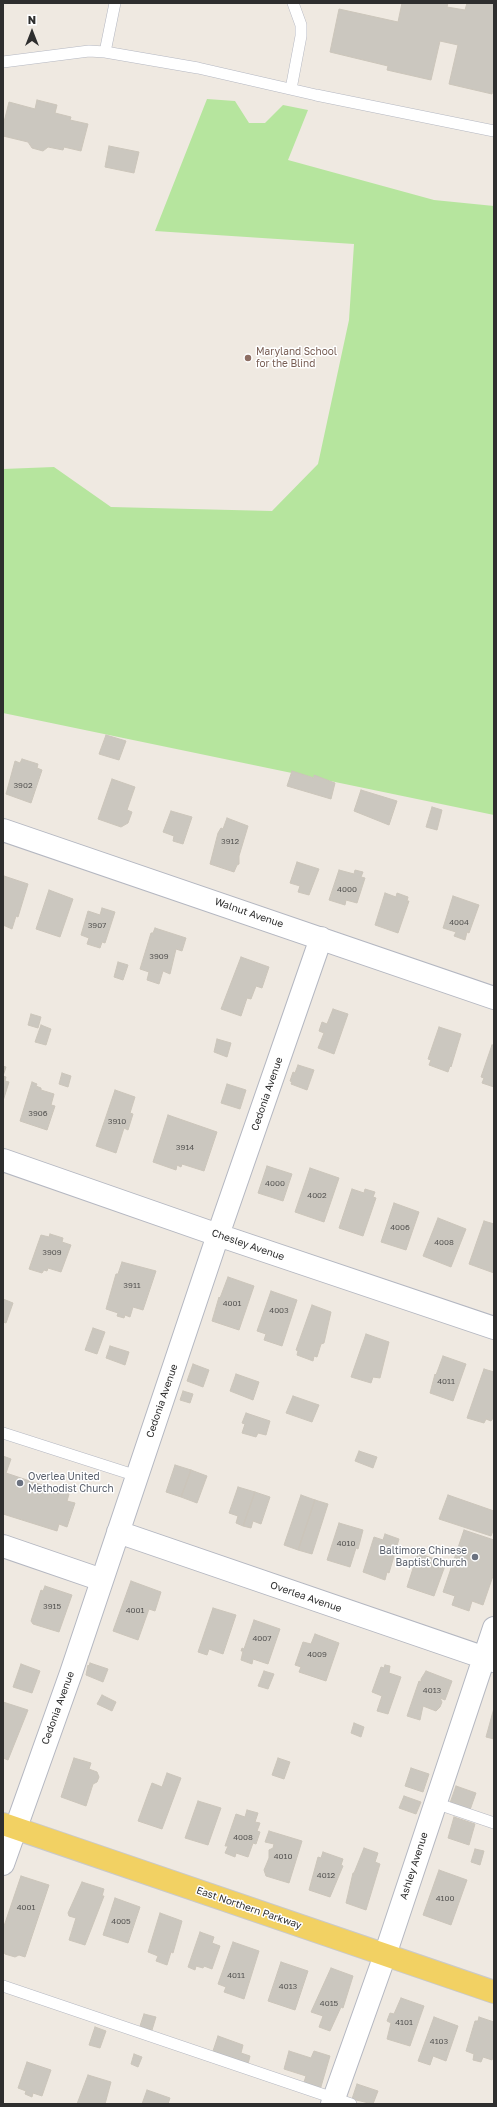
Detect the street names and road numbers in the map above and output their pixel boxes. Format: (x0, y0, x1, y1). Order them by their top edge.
street label: Walnut Avenue (213, 896, 285, 930)
street label: Cedonia Avenue (249, 1056, 285, 1132)
street label: Chesley Avenue (210, 1227, 286, 1263)
street label: Cedonia Avenue (144, 1363, 180, 1439)
street label: Overlea Avenue (269, 1579, 343, 1615)
street label: Cedonia Avenue (39, 1670, 77, 1746)
street label: Ashley Avenue (397, 1831, 431, 1901)
street label: East Northern Parkway (195, 1884, 303, 1932)

